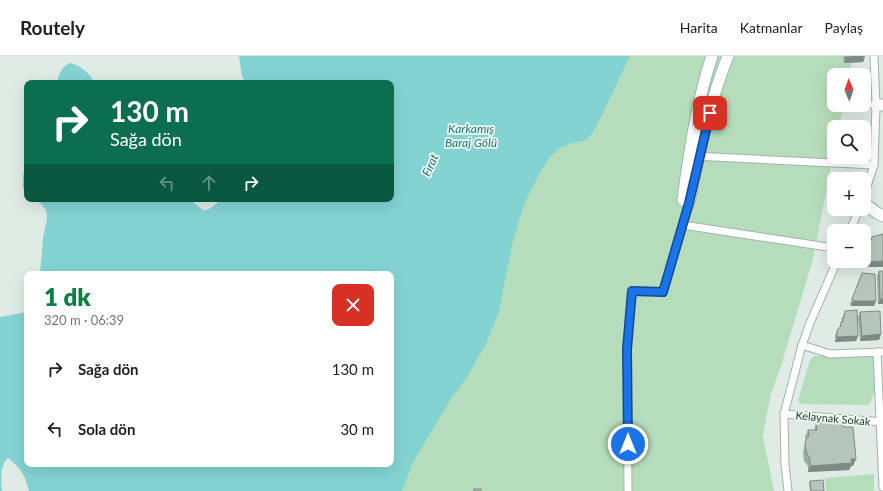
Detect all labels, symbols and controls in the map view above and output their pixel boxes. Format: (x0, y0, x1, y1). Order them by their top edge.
text: Routely (20, 16, 85, 39)
text: Harita (680, 19, 718, 36)
text: Katmanlar (740, 19, 802, 36)
text: Paylaş (824, 19, 863, 36)
north arrow (827, 68, 871, 112)
map controls (827, 68, 871, 268)
text: 130 m (110, 94, 189, 128)
icon: right (44, 96, 96, 148)
pin (693, 96, 727, 130)
icon: arrive (699, 102, 721, 124)
button: search (827, 120, 871, 164)
water label: Karkamış Baraj Gölü (445, 121, 497, 150)
text: Sağa dön (110, 128, 182, 150)
water label: Fırat (419, 151, 442, 178)
icon: left (156, 172, 178, 194)
icon: ahead (198, 172, 220, 194)
icon: right (240, 172, 262, 194)
button: + (827, 172, 871, 216)
button: − (827, 224, 871, 268)
text: 1 dk (44, 282, 91, 311)
button: close (332, 284, 374, 326)
text: 320 m · 06:39 (44, 312, 124, 328)
icon: right (44, 358, 66, 380)
text: Sağa dön (78, 360, 139, 378)
text: 130 m (332, 360, 374, 378)
street label: Kelaynak Sokak (795, 408, 871, 428)
icon: left (44, 418, 66, 440)
text: Sola dön (78, 420, 135, 438)
text: 30 m (340, 420, 374, 438)
position arrow (607, 423, 649, 465)

